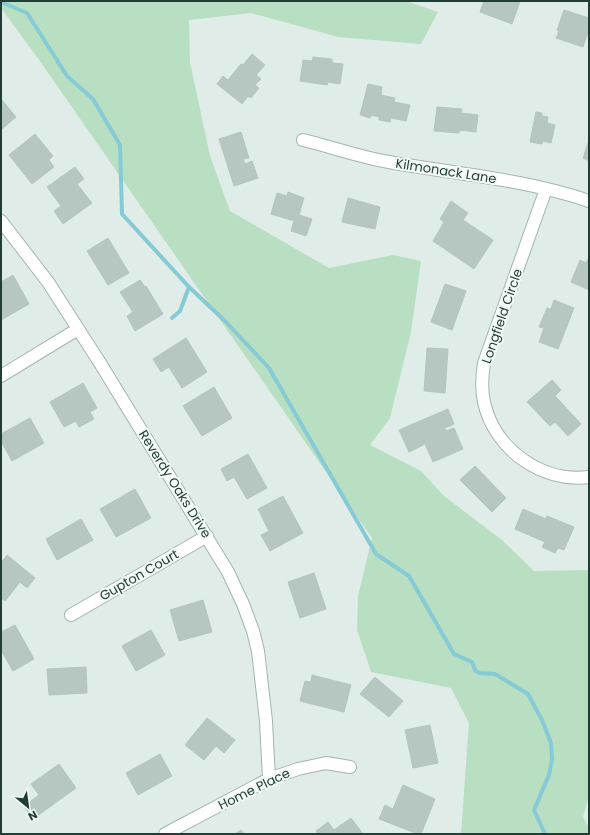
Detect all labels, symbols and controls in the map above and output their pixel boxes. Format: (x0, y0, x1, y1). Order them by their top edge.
street label: Kilmonack Lane (394, 154, 498, 188)
street label: Longfield Circle (477, 266, 527, 366)
street label: Reverdy Oaks Drive (134, 426, 216, 542)
street label: Gupton Court (96, 545, 182, 605)
street label: Home Place (215, 763, 293, 815)
north arrow (8, 787, 48, 827)
text: N (25, 807, 40, 825)

